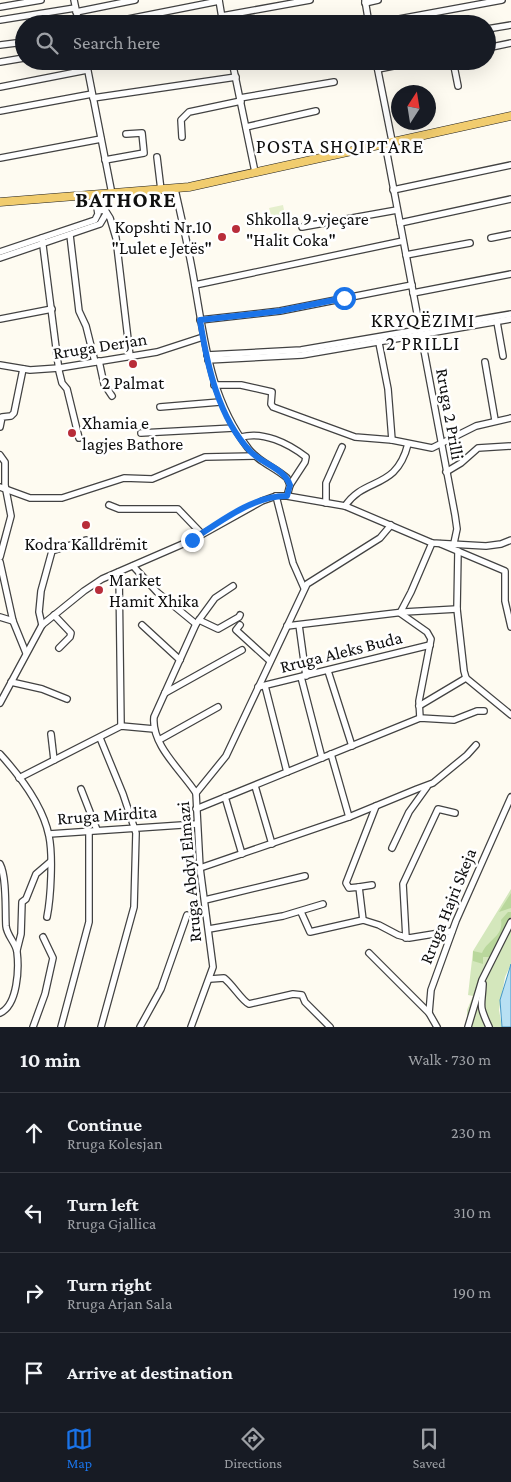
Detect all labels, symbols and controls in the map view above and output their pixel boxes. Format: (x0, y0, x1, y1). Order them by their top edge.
search box (15, 15, 496, 70)
icon: search (33, 29, 61, 57)
text: Search here (73, 32, 160, 53)
north arrow (391, 85, 436, 130)
district label: POSTA SHQIPTARE (256, 135, 424, 157)
district label: BATHORE (75, 187, 177, 212)
place label: Shkolla 9-vjeçare "Halit Coka" (246, 209, 369, 250)
place label: Kopshti Nr.10 "Lulet e Jetës" (112, 217, 212, 258)
marker: Shkolla 9-vjeçare "Halit Coka" (230, 223, 242, 235)
marker: Kopshti Nr.10 "Lulet e Jetës" (216, 231, 228, 243)
route start (333, 287, 356, 310)
district label: KRYQËZIMI 2 PRILLI (371, 309, 475, 354)
street label: Rruga Derjan (52, 329, 149, 364)
marker: 2 Palmat (127, 358, 139, 370)
street label: Rruga 2 Prilli (432, 367, 468, 462)
place label: 2 Palmat (102, 373, 165, 393)
place label: Xhamia e lagjes Bathore (82, 413, 183, 455)
marker: Xhamia e lagjes Bathore (66, 427, 78, 439)
marker: Kodra Kalldrëmit (80, 519, 92, 531)
route end (181, 529, 204, 552)
place label: Kodra Kalldrëmit (25, 534, 148, 554)
place label: Market Hamit Xhika (109, 570, 199, 611)
marker: Market Hamit Xhika (93, 584, 105, 596)
street label: Rruga Aleks Buda (278, 627, 404, 677)
street label: Rruga Abdyl Elmazi (173, 801, 205, 943)
street label: Rruga Mirdita (56, 802, 158, 828)
street label: Rruga Hajri Skeja (416, 845, 481, 967)
text: 10 min (20, 1048, 81, 1072)
text: Walk · 730 m (408, 1051, 491, 1068)
text: Continue (67, 1114, 142, 1135)
icon: ahead (20, 1119, 48, 1147)
text: 230 m (451, 1124, 491, 1141)
text: Rruga Kolesjan (67, 1135, 163, 1152)
text: Turn left (67, 1194, 139, 1215)
icon: left (20, 1199, 48, 1227)
text: 310 m (453, 1204, 491, 1221)
text: Rruga Gjallica (67, 1215, 156, 1232)
text: Turn right (67, 1274, 152, 1295)
icon: right (20, 1279, 48, 1307)
text: 190 m (453, 1284, 491, 1301)
text: Rruga Arjan Sala (67, 1295, 172, 1312)
icon: arrive (20, 1359, 48, 1387)
text: Arrive at destination (67, 1362, 233, 1383)
tab: Map (65, 1425, 93, 1471)
tab: Directions (224, 1425, 282, 1471)
tab: Saved (413, 1425, 446, 1471)

